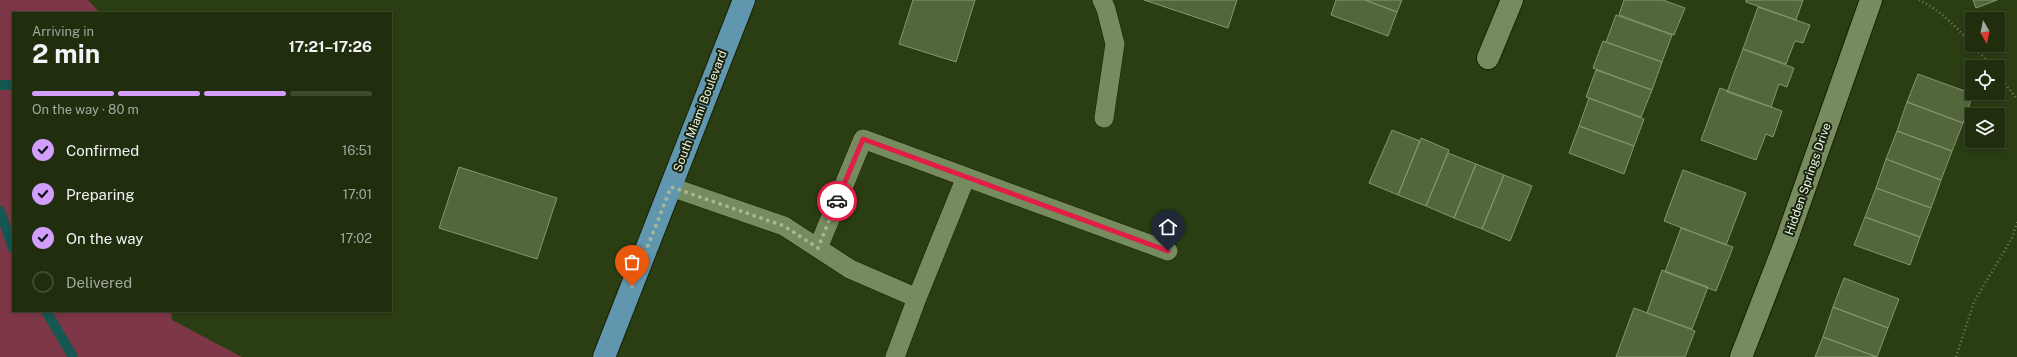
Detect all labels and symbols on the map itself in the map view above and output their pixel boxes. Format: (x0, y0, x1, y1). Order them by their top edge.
north arrow (1965, 12, 2005, 52)
street label: South Miami Boulevard (670, 48, 730, 174)
street label: Hidden Springs Drive (1782, 121, 1834, 237)
courier (817, 181, 857, 221)
pin (1151, 210, 1185, 251)
pin (615, 245, 649, 286)

